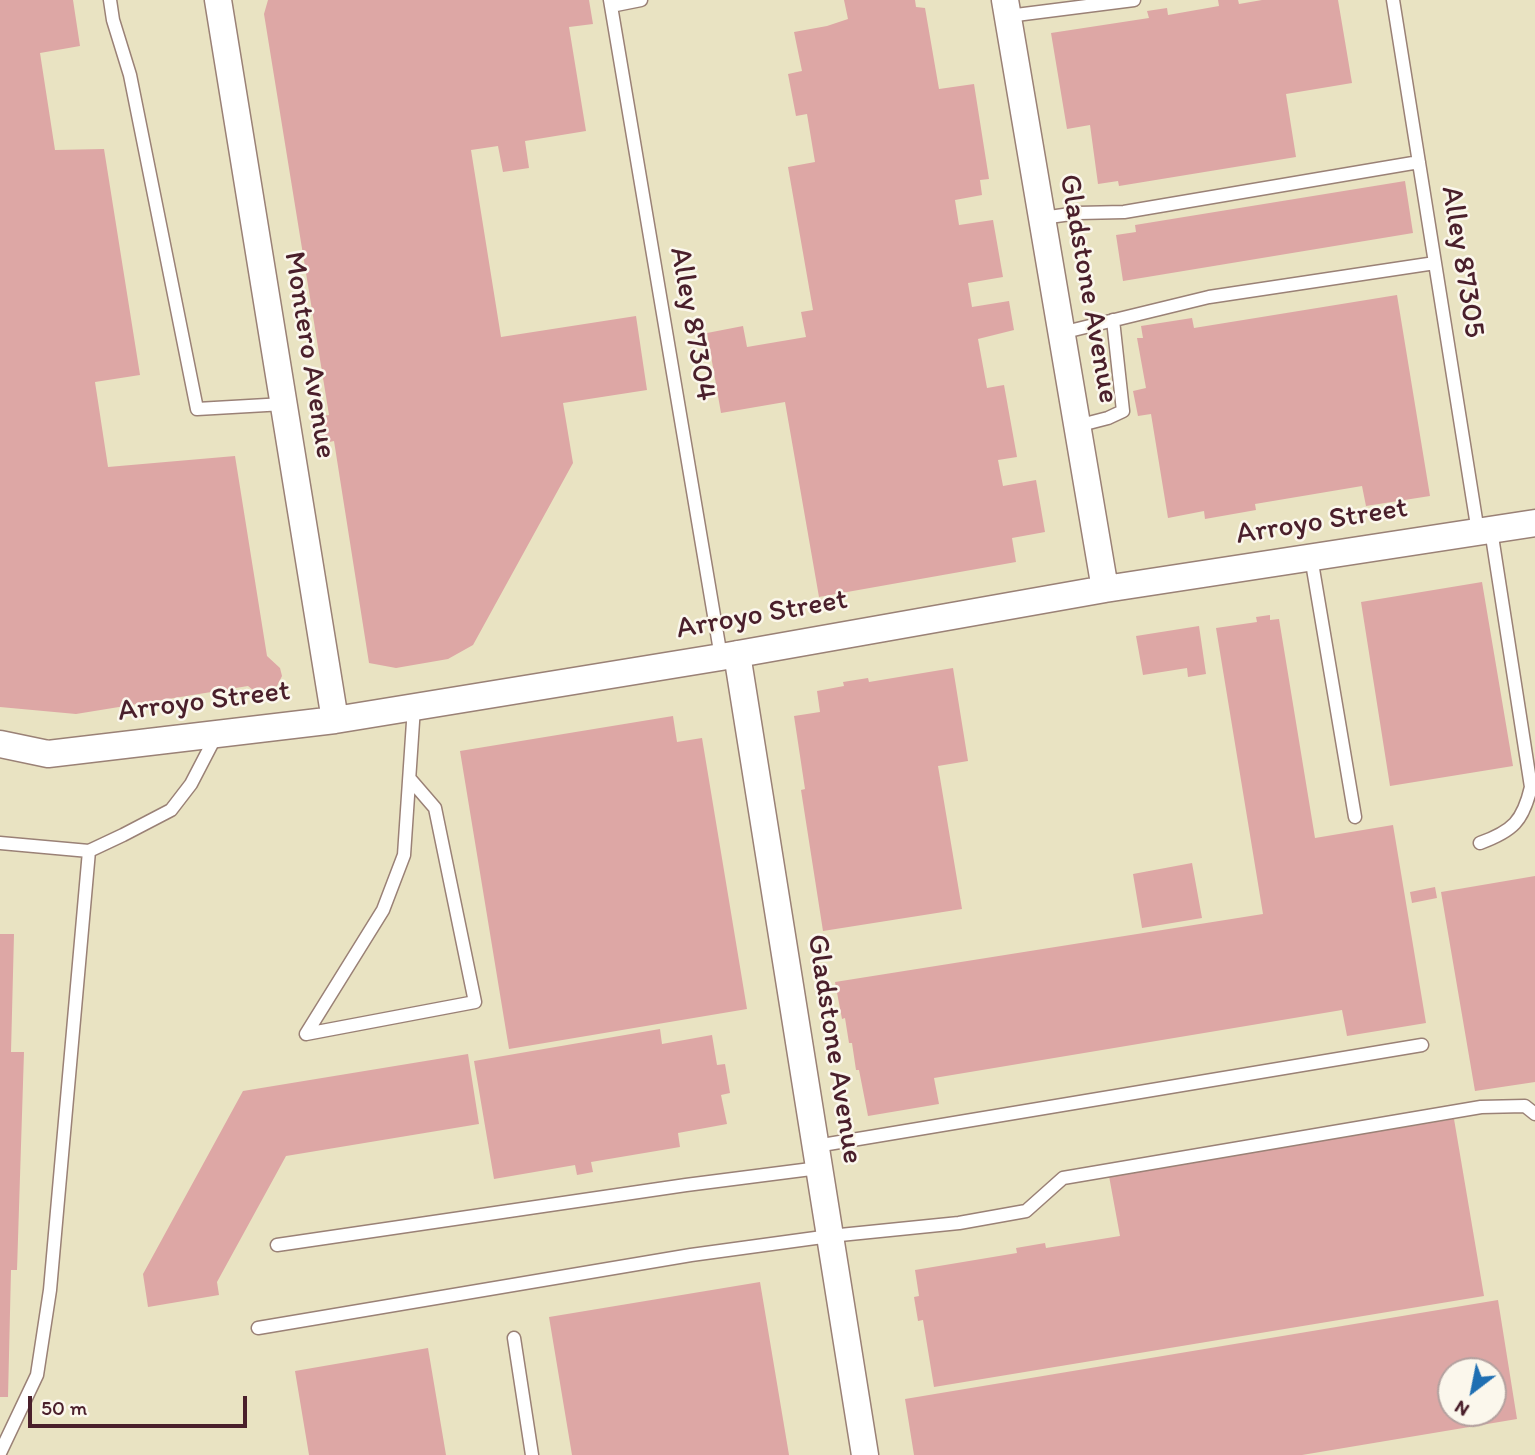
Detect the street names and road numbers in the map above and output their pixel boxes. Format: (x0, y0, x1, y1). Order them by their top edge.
street label: Gladstone Avenue (1050, 172, 1126, 406)
street label: Alley 87305 (1432, 183, 1492, 341)
street label: Alley 87304 (661, 244, 723, 404)
street label: Montero Avenue (275, 249, 343, 461)
street label: Arroyo Street (1234, 491, 1410, 553)
street label: Arroyo Street (674, 582, 850, 648)
street label: Arroyo Street (116, 674, 292, 730)
street label: Gladstone Avenue (798, 932, 870, 1166)

